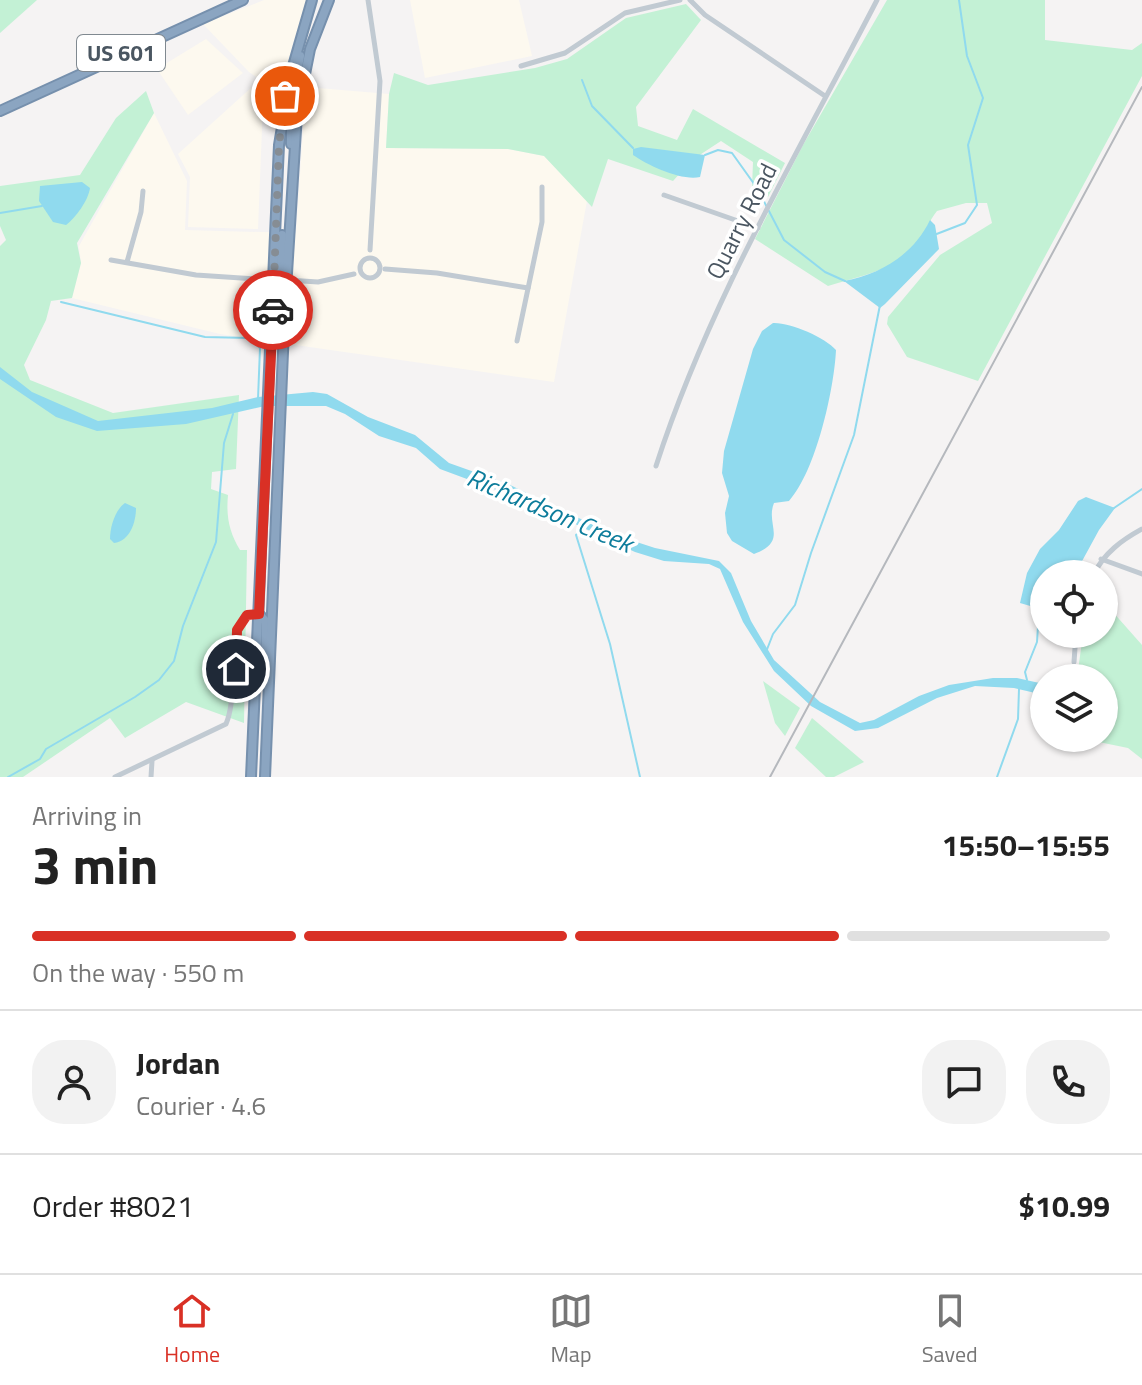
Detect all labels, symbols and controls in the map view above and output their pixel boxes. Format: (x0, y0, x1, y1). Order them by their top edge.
road number: US 601 (77, 35, 165, 71)
pin (251, 62, 319, 130)
icon: bag (263, 74, 307, 118)
street label: Quarry Road (696, 157, 786, 285)
courier (233, 270, 313, 350)
icon: car (251, 288, 295, 332)
water label: Richardson Creek (461, 458, 642, 564)
map controls (1030, 560, 1118, 752)
button: locate (1030, 560, 1118, 648)
pin (202, 635, 270, 703)
icon: home (214, 647, 258, 691)
button: layers (1030, 664, 1118, 752)
text: Arriving in (32, 796, 142, 835)
text: 15:50–15:55 (942, 822, 1110, 868)
text: 3 min (32, 825, 158, 904)
text: On the way · 550 m (32, 953, 244, 992)
button: person (32, 1040, 116, 1124)
text: Jordan (136, 1040, 220, 1086)
button: chat (922, 1040, 1006, 1124)
button: phone (1026, 1040, 1110, 1124)
text: Courier · 4.6 (136, 1086, 266, 1125)
text: Order #8021 (32, 1183, 194, 1229)
text: $10.99 (1018, 1183, 1110, 1229)
tab: Home (164, 1289, 220, 1371)
tab: Map (549, 1289, 593, 1371)
tab: Saved (922, 1289, 978, 1371)

